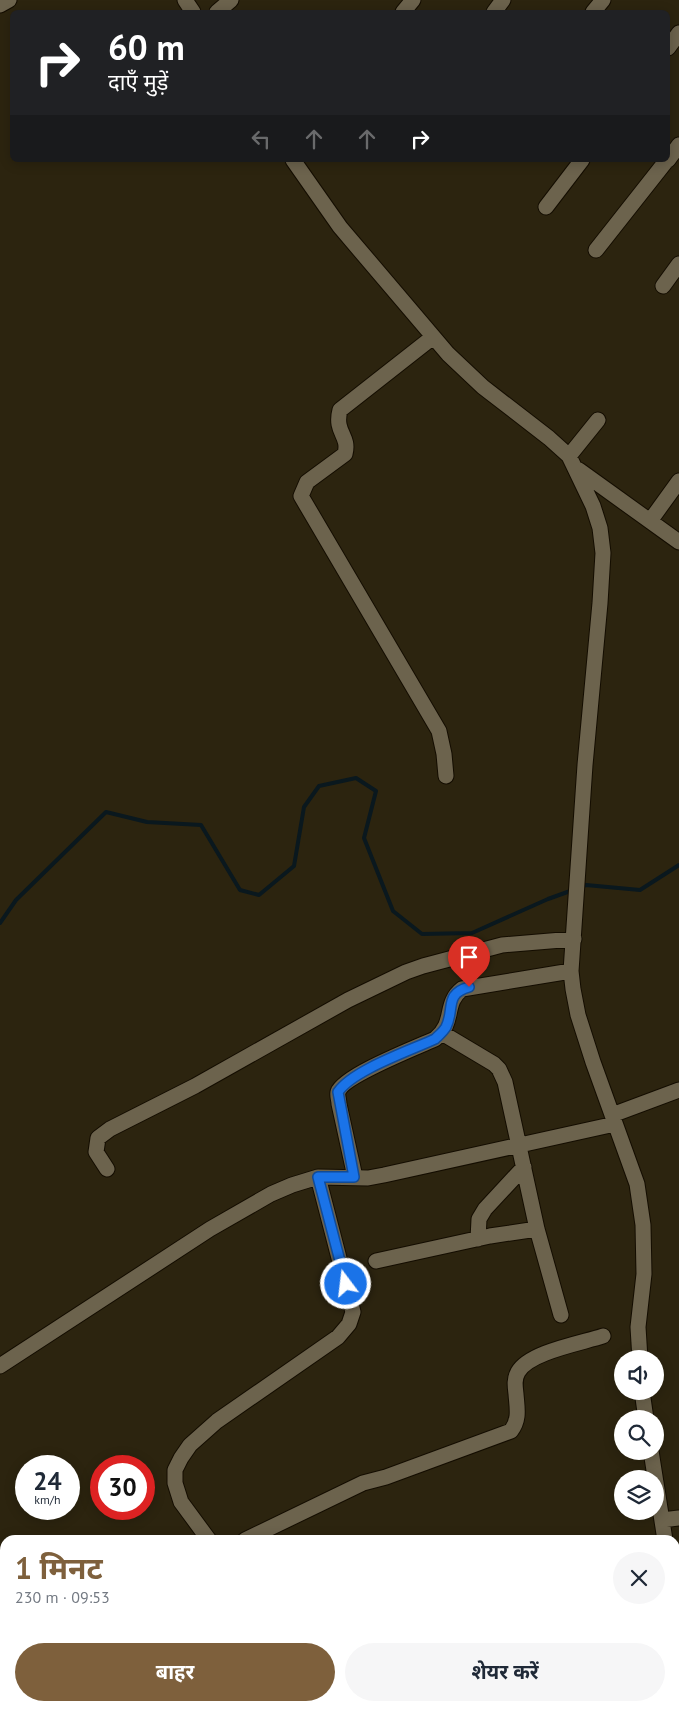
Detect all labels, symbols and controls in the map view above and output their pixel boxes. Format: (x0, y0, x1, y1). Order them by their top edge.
text: 60 m (108, 24, 185, 70)
icon: right (25, 30, 90, 95)
text: दाएँ मुड़ें (108, 68, 168, 96)
icon: left (247, 125, 275, 153)
icon: ahead (300, 125, 328, 153)
icon: ahead (353, 125, 381, 153)
icon: right (406, 125, 434, 153)
pin (448, 936, 490, 987)
icon: arrive (455, 943, 483, 971)
position arrow (319, 1257, 371, 1309)
map controls (614, 1350, 664, 1520)
button: sound (614, 1350, 664, 1400)
button: search (614, 1410, 664, 1460)
speed limit sign: 30 (90, 1455, 155, 1520)
text: 24 (33, 1465, 62, 1497)
button: layers (614, 1470, 664, 1520)
text: km/h (34, 1492, 61, 1507)
text: 1 मिनट (15, 1548, 103, 1587)
button: close (613, 1552, 665, 1604)
text: 230 m · 09:53 (15, 1587, 110, 1607)
button: बाहर (15, 1643, 335, 1701)
button: शेयर करें (345, 1643, 665, 1701)

